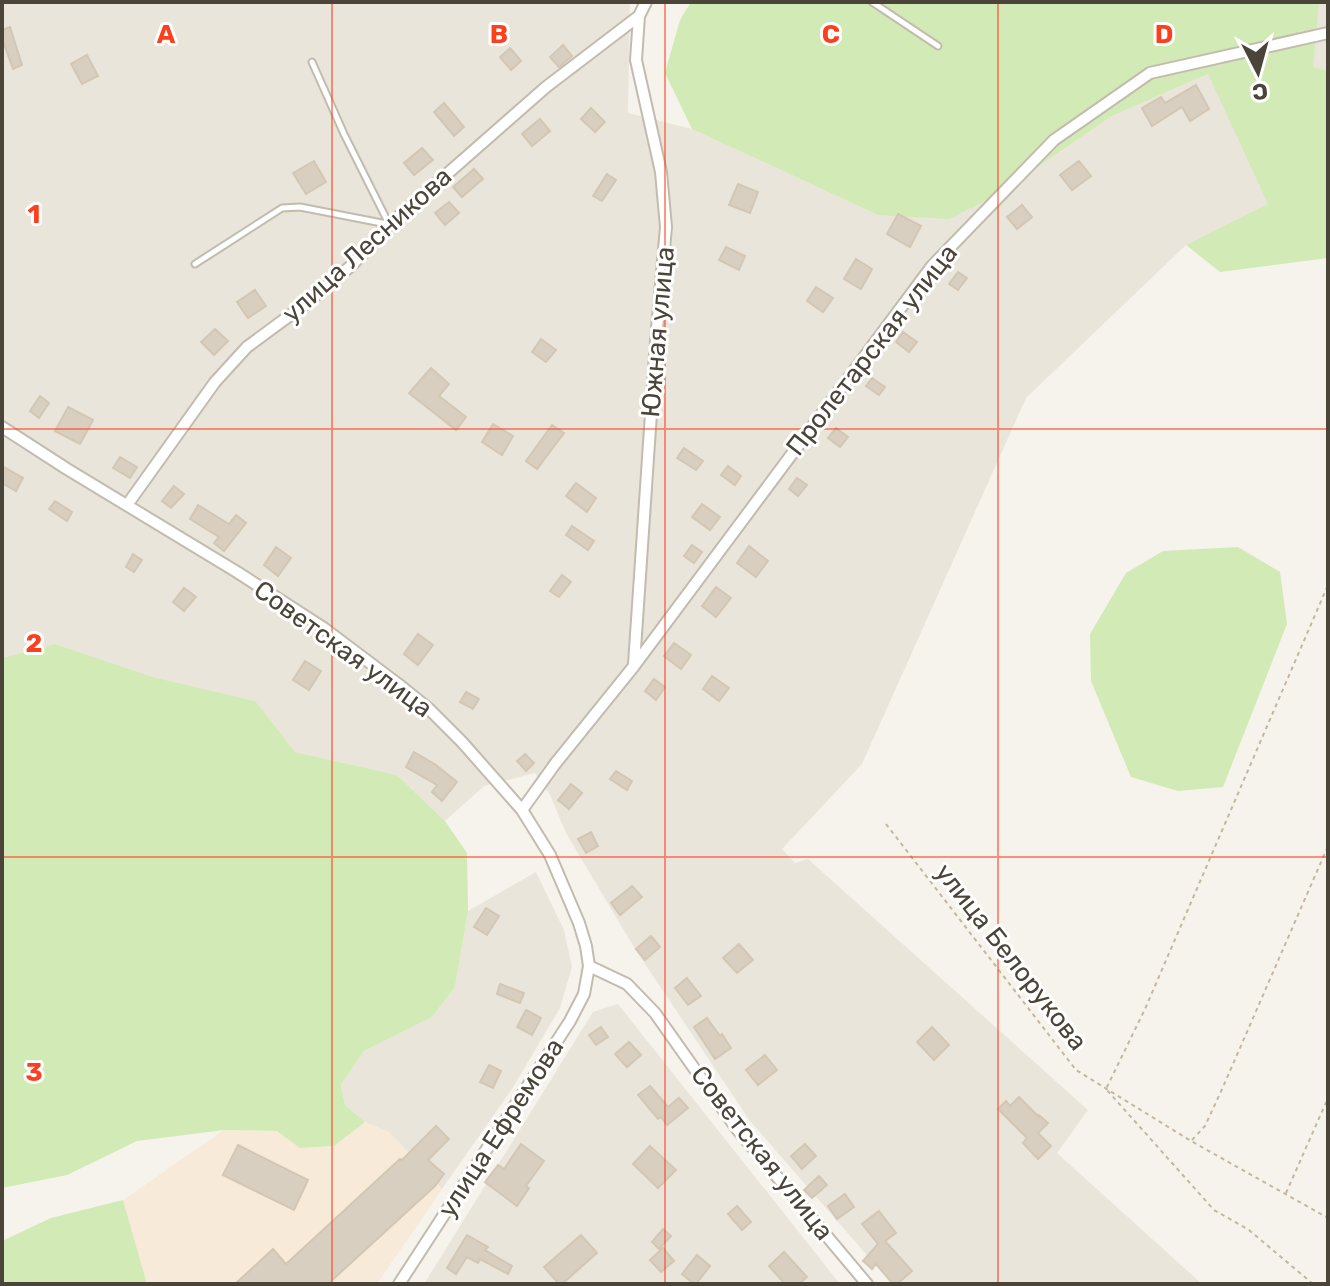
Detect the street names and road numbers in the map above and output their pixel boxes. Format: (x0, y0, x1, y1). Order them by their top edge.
street label: улица Лесникова (276, 161, 458, 329)
street label: Пролетарская улица (780, 238, 964, 462)
street label: Южная улица (635, 245, 681, 419)
street label: Советская улица (248, 574, 438, 724)
street label: улица Белорукова (928, 857, 1094, 1057)
street label: улица Ефремова (432, 1033, 570, 1223)
street label: Советская улица (684, 1060, 840, 1246)

